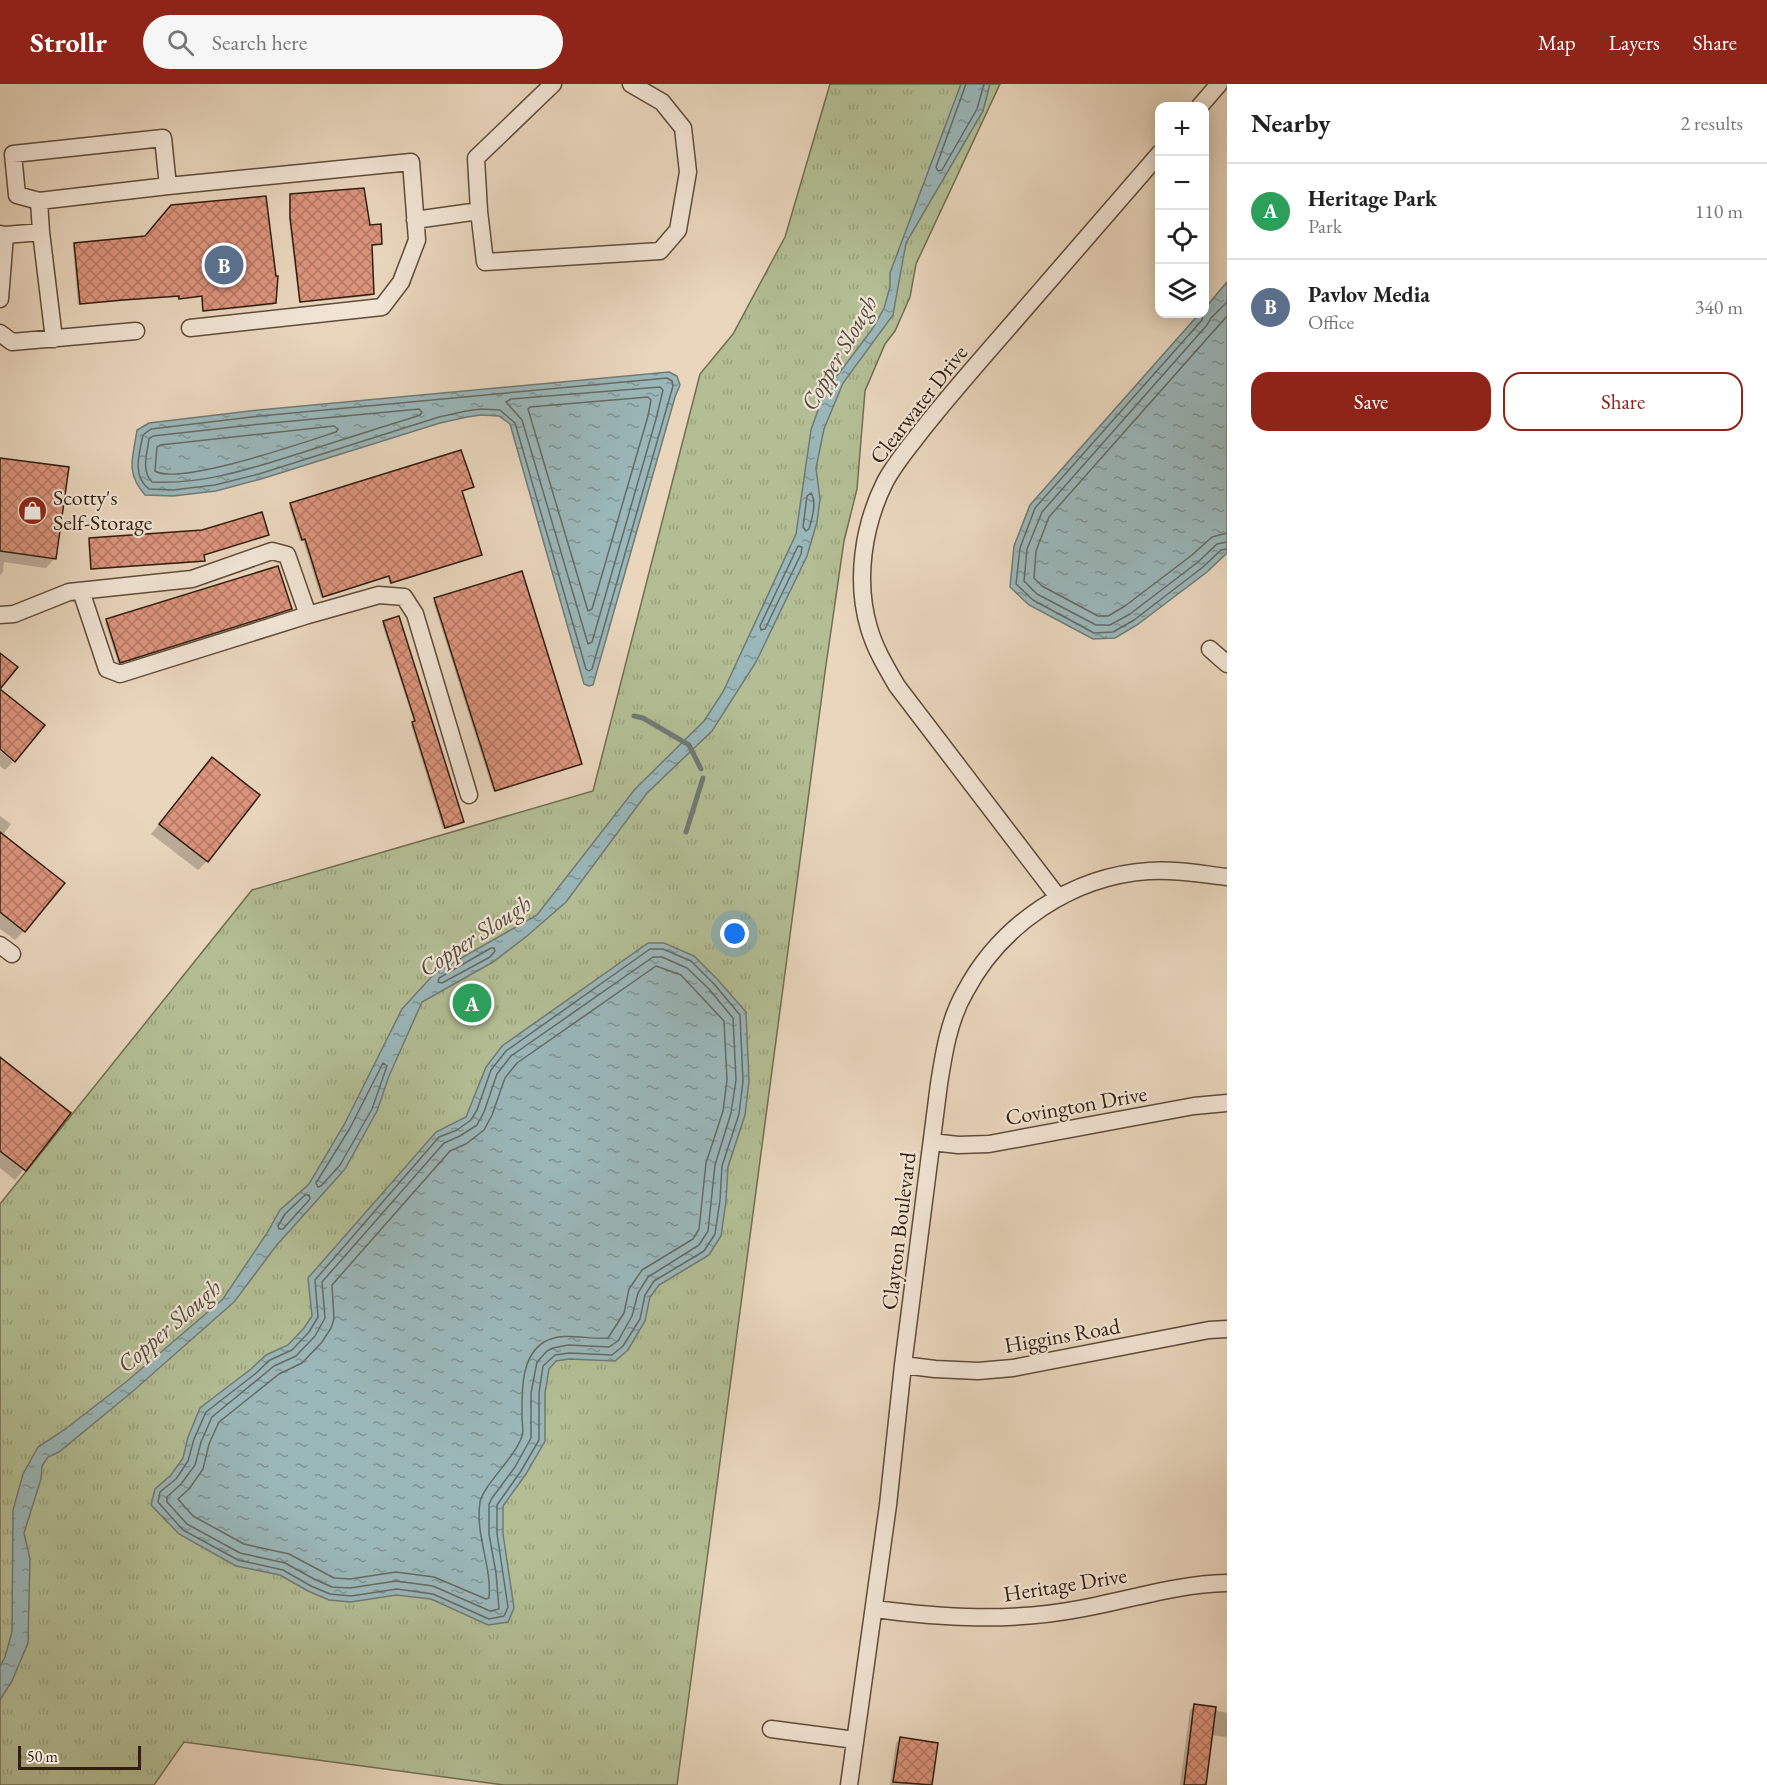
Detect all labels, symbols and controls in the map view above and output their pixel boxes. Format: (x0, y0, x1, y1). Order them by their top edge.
search box (143, 15, 563, 69)
text: Strollr (30, 24, 107, 60)
icon: search (164, 26, 197, 59)
text: Search here (212, 28, 307, 57)
text: Map (1538, 29, 1576, 56)
text: Layers (1609, 29, 1660, 56)
text: Share (1693, 29, 1737, 56)
map controls (1155, 102, 1209, 318)
button: + (1155, 102, 1209, 156)
text: Nearby (1251, 106, 1331, 140)
text: 2 results (1680, 110, 1743, 136)
button: − (1155, 156, 1209, 210)
text: Heritage Park (1308, 184, 1437, 213)
text: A (1263, 198, 1278, 224)
text: 110 m (1695, 198, 1743, 224)
button: locate (1155, 210, 1209, 264)
text: Park (1308, 213, 1342, 239)
pin: B (204, 242, 244, 288)
button: layers (1155, 264, 1209, 318)
text: Pavlov Media (1308, 280, 1430, 309)
water label: Copper Slough (793, 289, 884, 416)
text: B (1264, 294, 1277, 320)
text: 340 m (1695, 294, 1743, 320)
text: Office (1308, 309, 1354, 335)
street label: Clearwater Drive (863, 339, 974, 470)
button: Save (1251, 372, 1491, 431)
button: Share (1503, 372, 1743, 431)
place label: Scotty's Self-Storage (53, 483, 153, 537)
shop icon: Scotty's Self-Storage (16, 494, 48, 526)
water label: Copper Slough (413, 888, 537, 983)
your location (720, 919, 749, 948)
pin: A (452, 980, 492, 1026)
street label: Covington Drive (1003, 1079, 1150, 1132)
street label: Clayton Boulevard (874, 1150, 923, 1312)
water label: Copper Slough (110, 1272, 227, 1379)
street label: Higgins Road (1002, 1311, 1123, 1360)
street label: Heritage Drive (1001, 1560, 1129, 1609)
scale bar (18, 1743, 141, 1770)
text: 50 m (27, 1746, 58, 1767)

